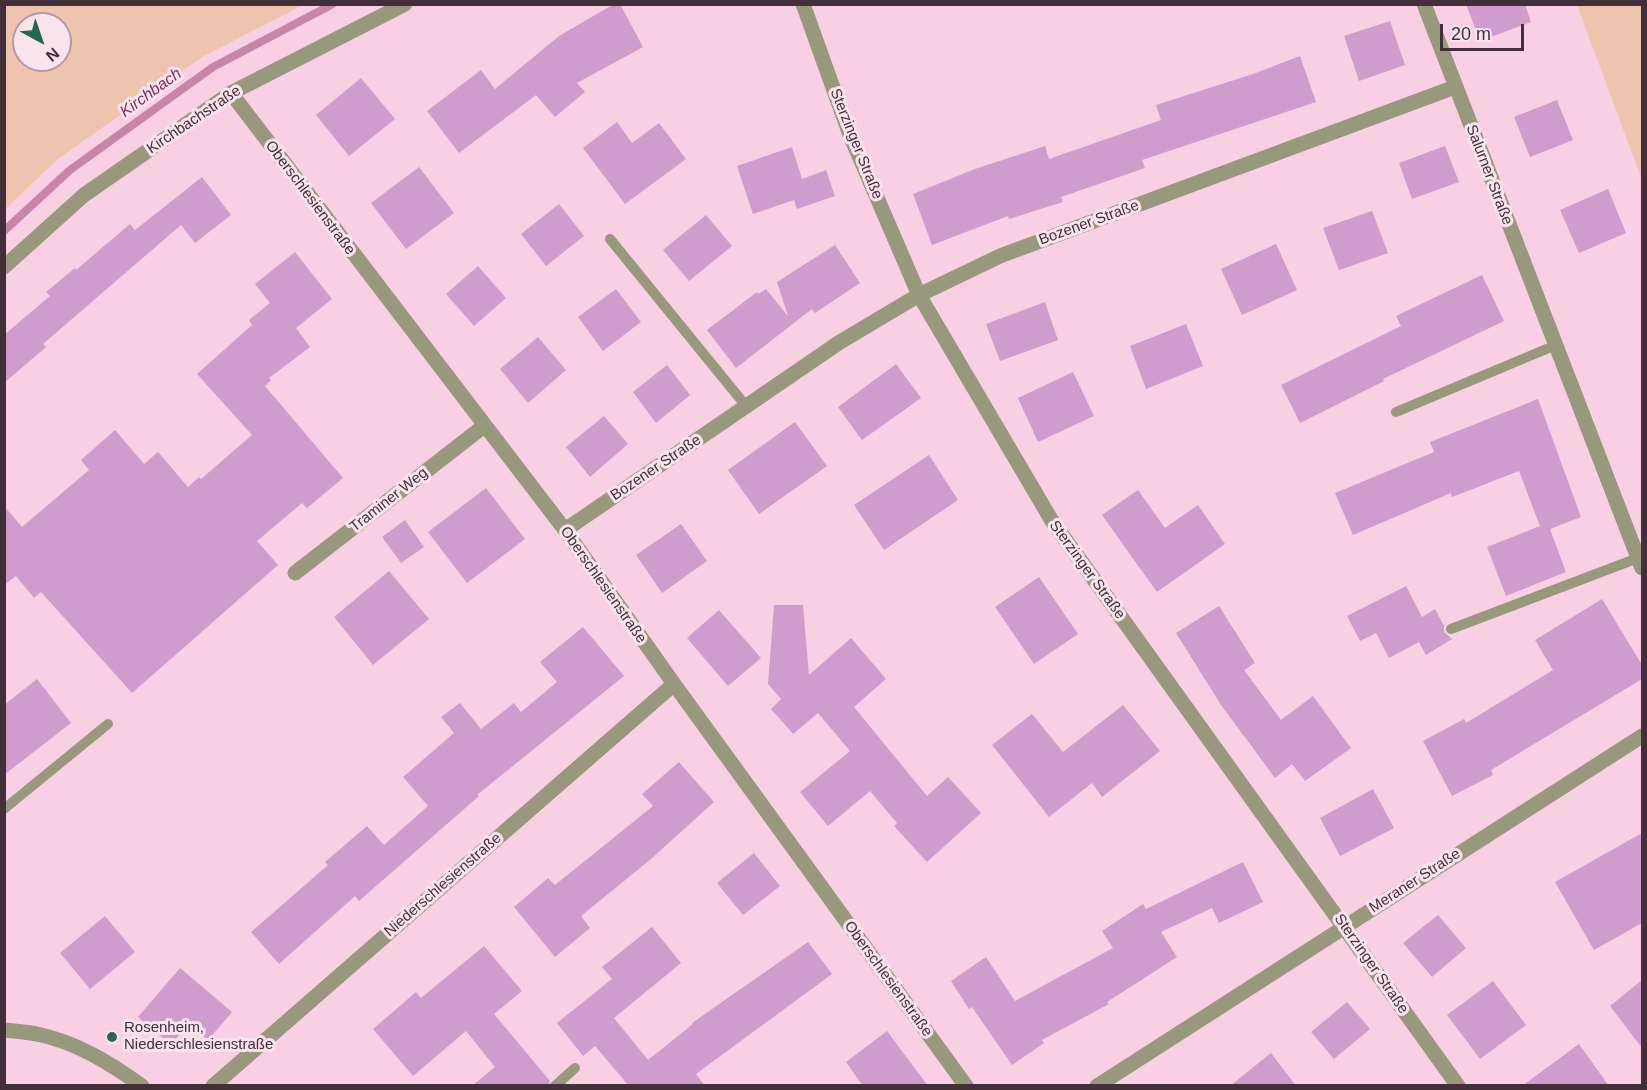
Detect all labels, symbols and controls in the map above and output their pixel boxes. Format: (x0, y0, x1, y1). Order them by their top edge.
north arrow (12, 12, 72, 72)
scale bar (1443, 12, 1527, 50)
text: 20 m (1451, 24, 1491, 44)
text: N (43, 44, 62, 65)
water label: Kirchbach (117, 64, 185, 122)
street label: Kirchbachstraße (144, 82, 244, 158)
street label: Sterzinger Straße (826, 86, 886, 202)
street label: Salurner Straße (1462, 122, 1516, 228)
street label: Oberschlesienstraße (261, 137, 359, 259)
street label: Bozener Straße (1037, 197, 1141, 249)
street label: Bozener Straße (607, 431, 705, 505)
street label: Traminer Weg (346, 464, 432, 536)
street label: Sterzinger Straße (1045, 517, 1129, 623)
street label: Oberschlesienstraße (556, 523, 650, 647)
street label: Niederschlesienstraße (381, 829, 505, 941)
street label: Meraner Straße (1366, 845, 1464, 917)
street label: Sterzinger Straße (1330, 911, 1412, 1017)
street label: Oberschlesienstraße (840, 918, 936, 1040)
place label: Rosenheim, Niederschlesienstraße (124, 1019, 273, 1054)
marker: Rosenheim, Niederschlesienstraße (105, 1030, 119, 1044)

